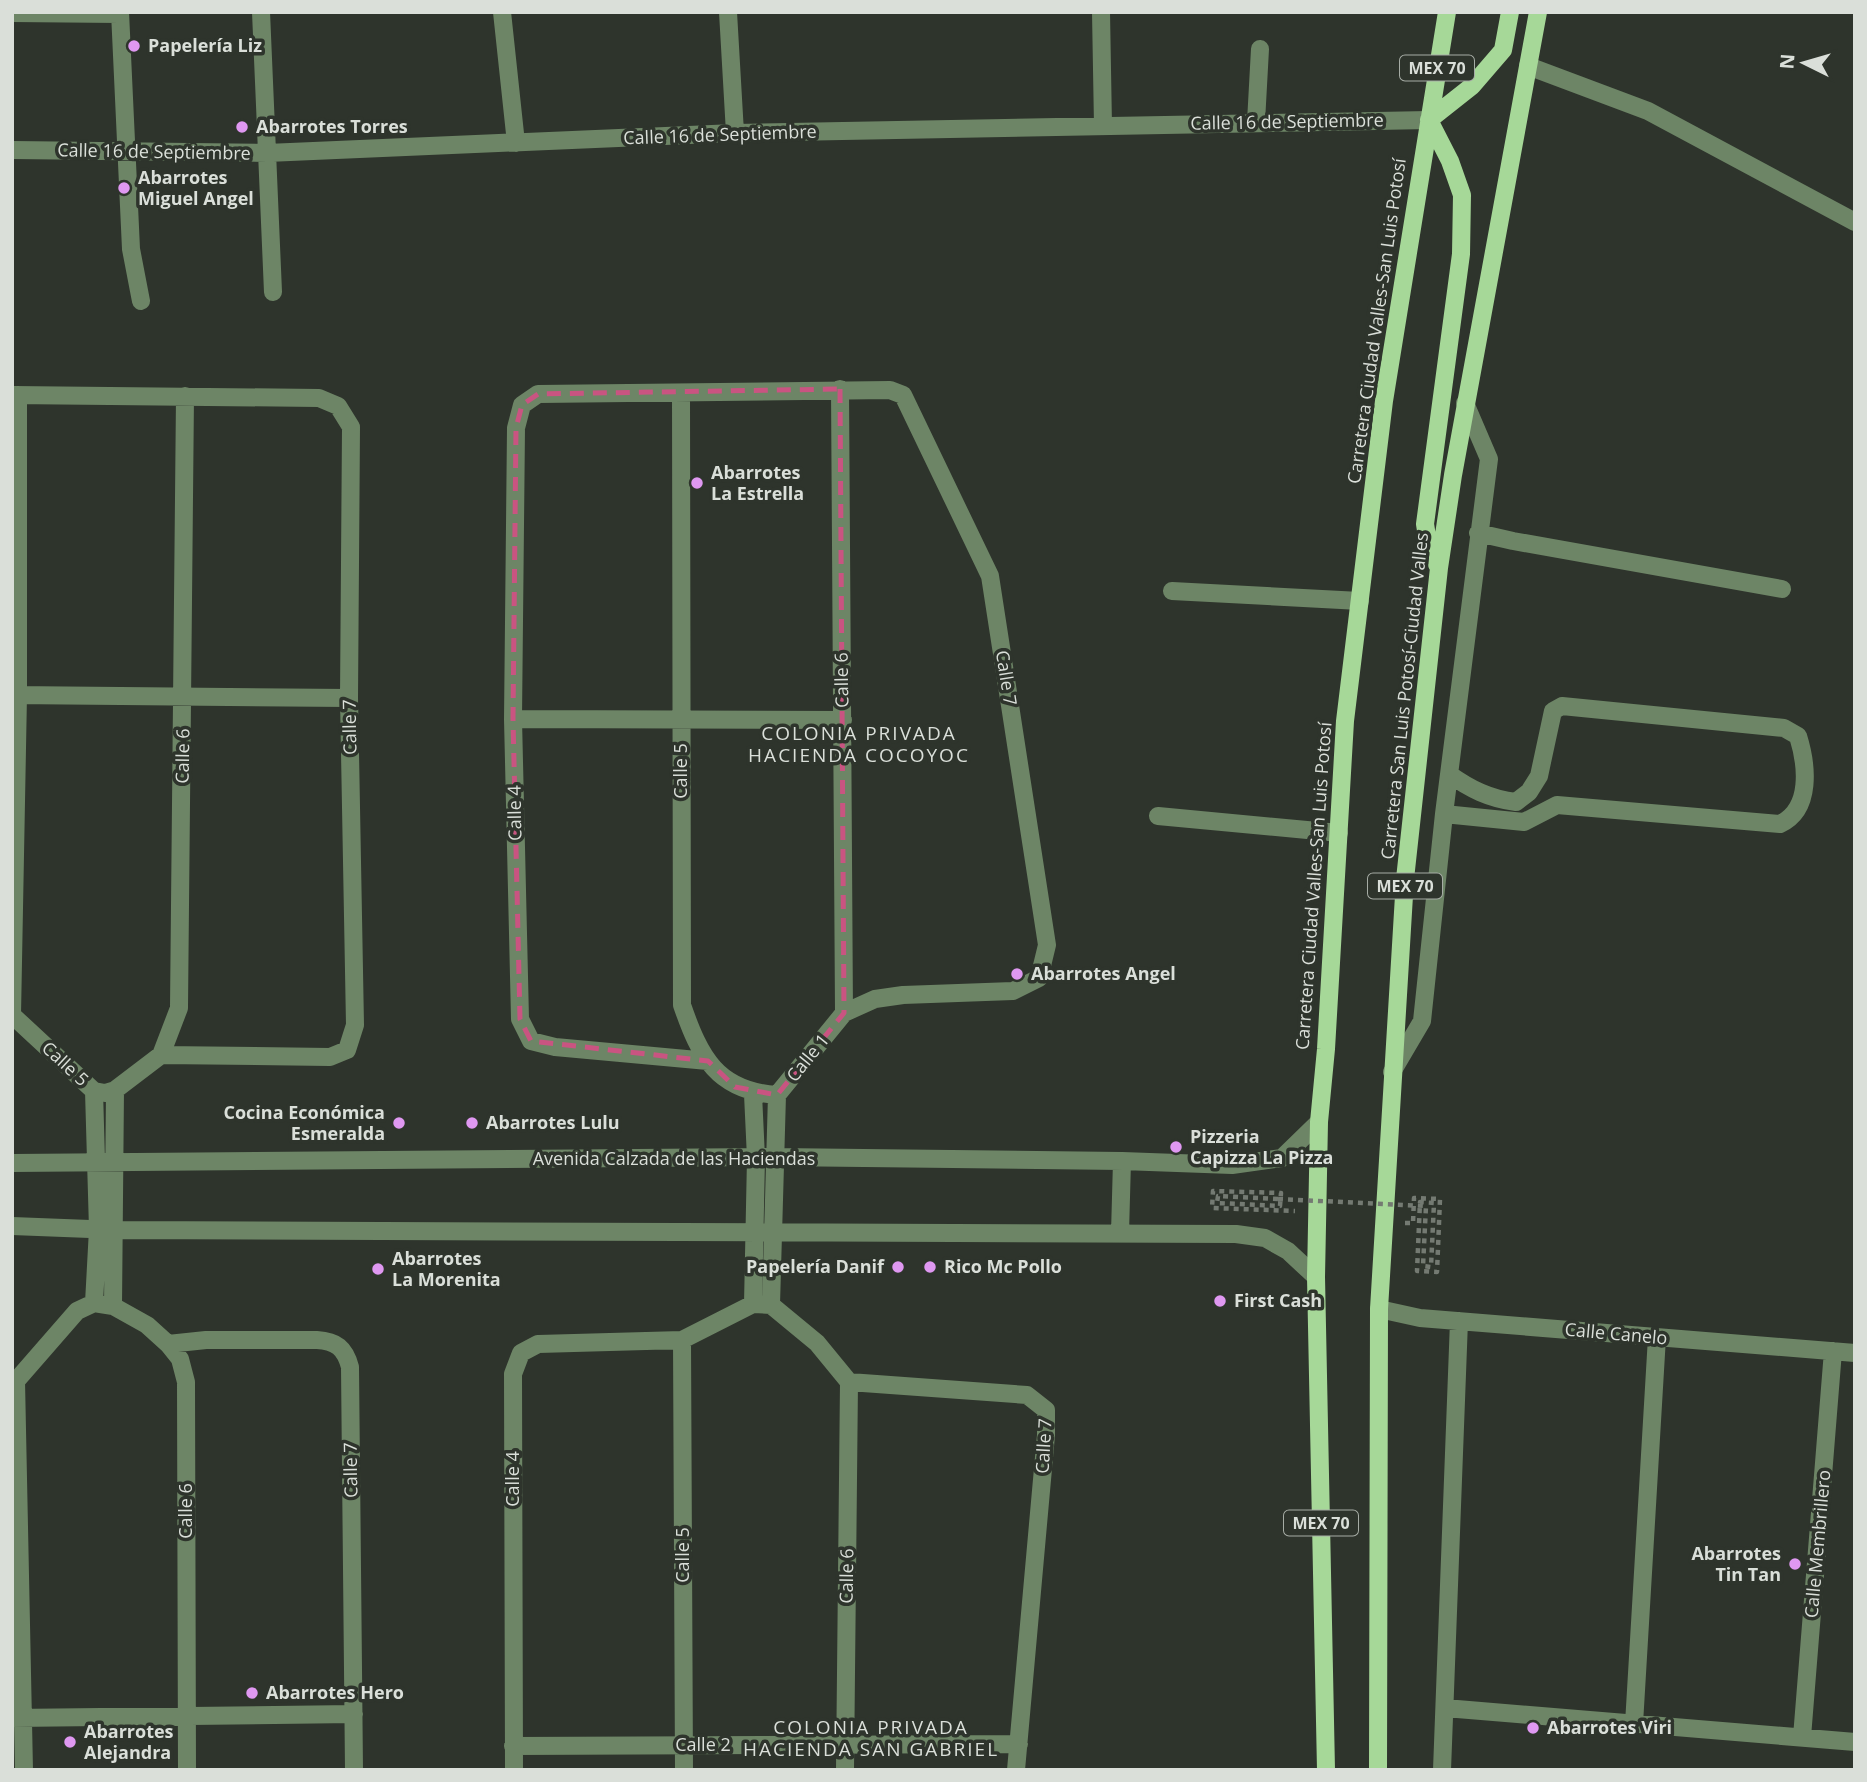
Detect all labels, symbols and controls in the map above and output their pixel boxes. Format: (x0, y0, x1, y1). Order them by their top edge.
north arrow (1769, 28, 1839, 98)
place label: Papelería Liz (148, 33, 262, 57)
marker: Papelería Liz (126, 38, 142, 54)
text: N (1773, 53, 1801, 70)
road number: MEX 70 (1400, 55, 1474, 80)
street label: Calle 16 de Septiembre (1190, 107, 1384, 135)
place label: Abarrotes Torres (256, 114, 408, 138)
marker: Abarrotes Torres (234, 119, 250, 135)
street label: Calle 16 de Septiembre (623, 119, 817, 149)
street label: Calle 16 de Septiembre (57, 137, 251, 165)
street label: Carretera Ciudad Valles-San Luis Potosí (1341, 156, 1411, 485)
place label: Abarrotes Miguel Angel (138, 165, 254, 210)
marker: Abarrotes Miguel Angel (116, 180, 132, 196)
place label: Abarrotes La Estrella (711, 460, 804, 505)
marker: Abarrotes La Estrella (689, 475, 705, 491)
street label: Carretera San Luis Potosí-Ciudad Valles (1375, 531, 1433, 860)
street label: Calle 7 (991, 649, 1023, 707)
street label: Calle 6 (829, 652, 853, 708)
street label: Calle 7 (337, 699, 361, 755)
district label: COLONIA PRIVADA HACIENDA COCOYOC (748, 720, 970, 768)
street label: Carretera Ciudad Valles-San Luis Potosí (1290, 721, 1336, 1051)
street label: Calle 6 (170, 728, 194, 784)
street label: Calle 5 (668, 743, 692, 799)
street label: Calle 4 (502, 785, 526, 841)
road number: MEX 70 (1368, 874, 1442, 898)
place label: Abarrotes Angel (1031, 961, 1176, 985)
marker: Abarrotes Angel (1009, 966, 1025, 982)
street label: Calle 1 (780, 1028, 834, 1086)
street label: Calle 5 (37, 1036, 94, 1091)
place label: Cocina Económica Esmeralda (224, 1100, 385, 1145)
place label: Abarrotes Lulu (486, 1110, 620, 1134)
marker: Cocina Económica Esmeralda (391, 1115, 407, 1131)
marker: Abarrotes Lulu (464, 1115, 480, 1131)
place label: Pizzeria Capizza La Pizza (1190, 1124, 1333, 1169)
marker: Pizzeria Capizza La Pizza (1168, 1139, 1184, 1155)
street label: Avenida Calzada de las Haciendas (533, 1146, 815, 1170)
place label: Abarrotes La Morenita (392, 1246, 501, 1291)
place label: Papelería Danif (746, 1254, 885, 1278)
place label: Rico Mc Pollo (944, 1254, 1062, 1278)
marker: Papelería Danif (890, 1259, 906, 1275)
marker: Rico Mc Pollo (922, 1259, 938, 1275)
marker: Abarrotes La Morenita (370, 1261, 386, 1277)
place label: First Cash (1234, 1288, 1322, 1312)
marker: First Cash (1212, 1293, 1228, 1309)
street label: Calle Canelo (1564, 1317, 1668, 1349)
street label: Calle 7 (1030, 1418, 1056, 1474)
street label: Calle 7 (338, 1442, 362, 1498)
street label: Calle 4 (500, 1451, 524, 1507)
street label: Calle Membrillero (1799, 1469, 1835, 1619)
street label: Calle 6 (173, 1483, 197, 1539)
road number: MEX 70 (1284, 1511, 1358, 1536)
street label: Calle 5 (670, 1527, 694, 1583)
place label: Abarrotes Tin Tan (1691, 1541, 1781, 1586)
street label: Calle 6 (834, 1548, 858, 1604)
marker: Abarrotes Tin Tan (1787, 1556, 1803, 1572)
place label: Abarrotes Hero (266, 1680, 404, 1704)
marker: Abarrotes Hero (244, 1685, 260, 1701)
district label: COLONIA PRIVADA HACIENDA SAN GABRIEL (743, 1714, 999, 1762)
place label: Abarrotes Viri (1547, 1715, 1672, 1739)
place label: Abarrotes Alejandra (84, 1719, 174, 1764)
marker: Abarrotes Viri (1525, 1720, 1541, 1736)
street label: Calle 2 (675, 1732, 731, 1756)
marker: Abarrotes Alejandra (62, 1734, 78, 1750)

